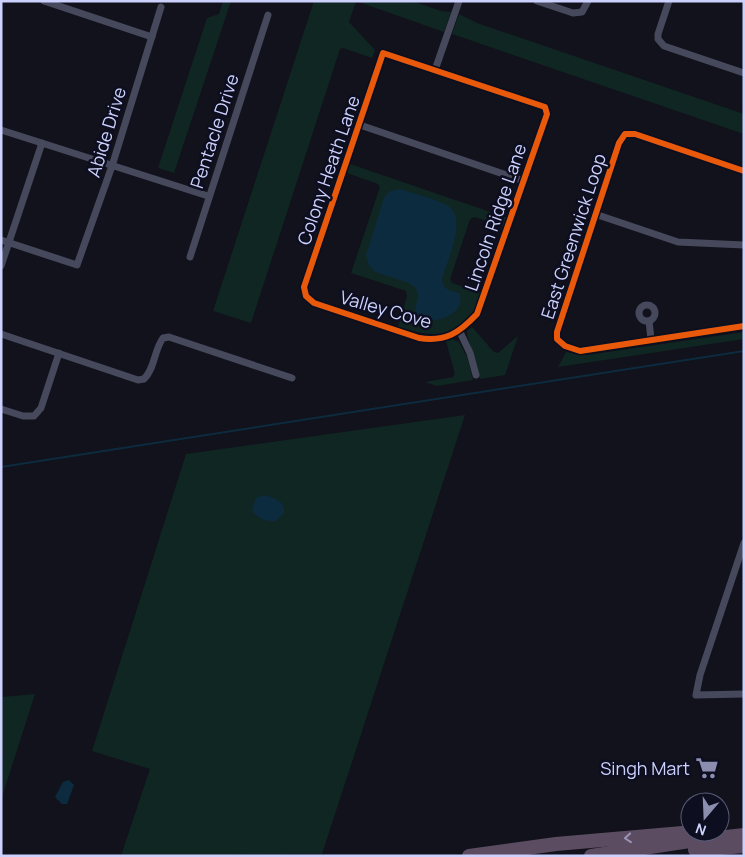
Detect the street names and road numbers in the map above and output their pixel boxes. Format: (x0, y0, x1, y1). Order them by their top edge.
street label: Pentacle Drive (184, 71, 244, 191)
street label: Abide Drive (81, 84, 131, 180)
street label: Colony Heath Lane (291, 92, 365, 248)
street label: Lincoln Ridge Lane (459, 140, 531, 294)
street label: East Greenwick Loop (535, 150, 611, 322)
street label: Valley Cove (337, 284, 435, 334)

